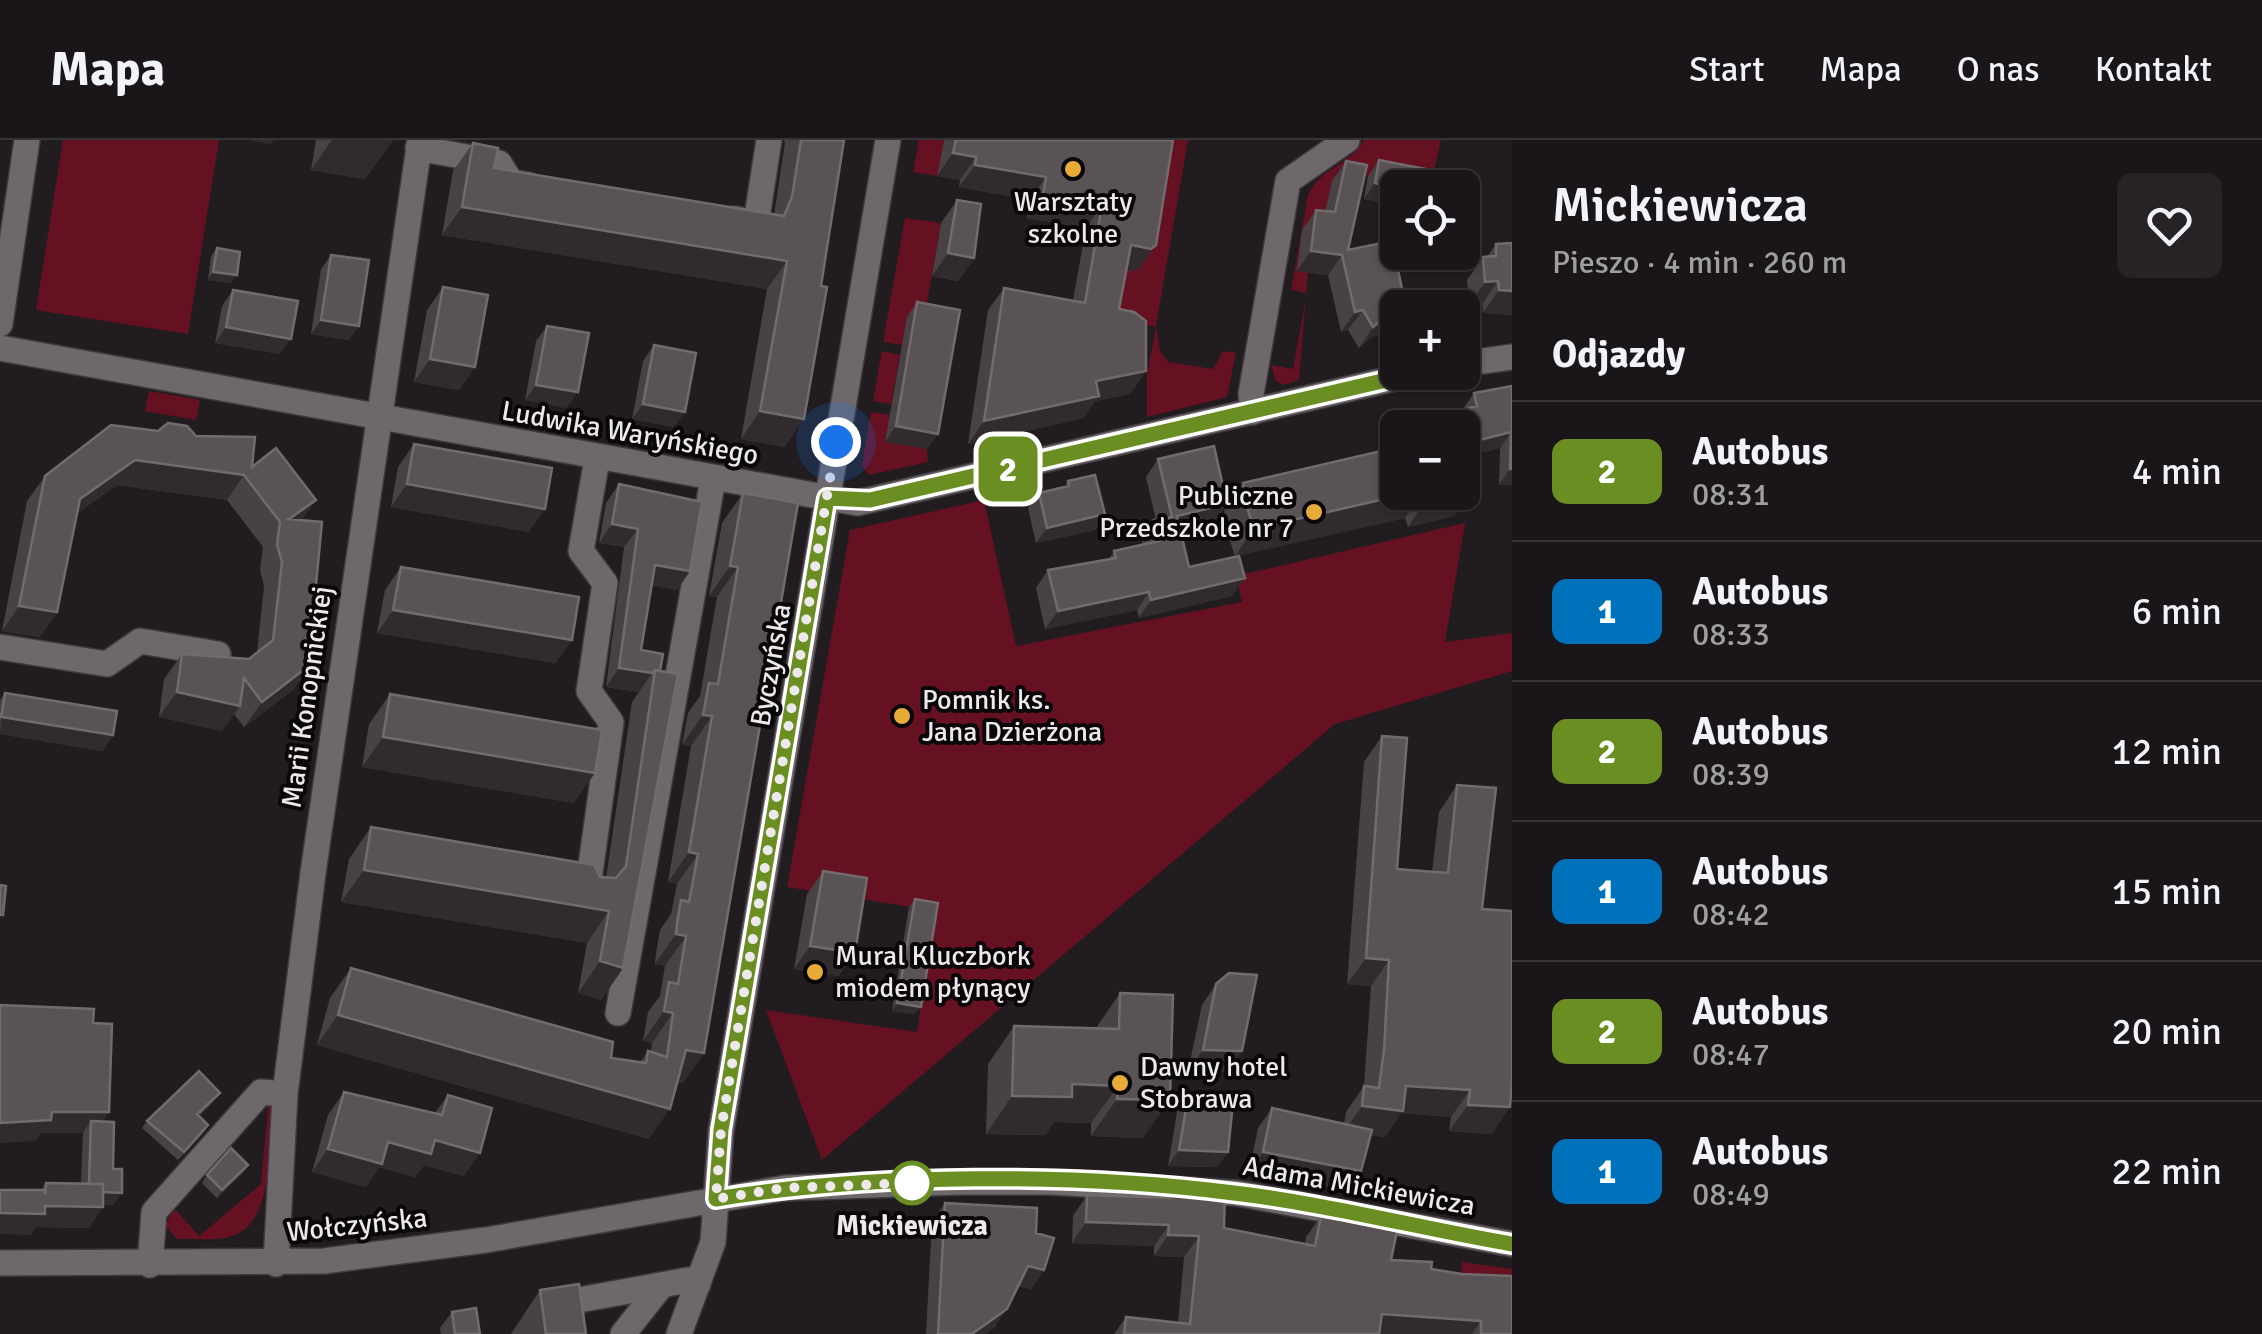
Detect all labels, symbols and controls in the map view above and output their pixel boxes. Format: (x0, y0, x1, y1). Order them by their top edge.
text: Mapa (50, 40, 165, 99)
text: Start (1689, 48, 1764, 91)
text: Mapa (1819, 48, 1902, 91)
text: O nas (1957, 48, 2040, 91)
text: Kontakt (2095, 48, 2212, 91)
marker: Warsztaty szkolne (1062, 158, 1084, 180)
map controls (1380, 170, 1480, 510)
button: locate (1380, 170, 1480, 270)
button: heart (2117, 173, 2222, 278)
text: Mickiewicza (1552, 176, 1808, 235)
place label: Warsztaty szkolne (1014, 185, 1132, 251)
text: Pieszo · 4 min · 260 m (1552, 243, 1847, 282)
button: + (1380, 290, 1480, 390)
text: Odjazdy (1552, 331, 1685, 378)
street label: Ludwika Waryńskiego (499, 394, 761, 472)
button: − (1380, 410, 1480, 510)
your location (811, 417, 861, 467)
text: Autobus (1692, 428, 1828, 475)
line badge: 2 (976, 436, 1040, 502)
text: 2 (999, 448, 1017, 491)
text: 4 min (2132, 448, 2222, 495)
text: 2 (1598, 450, 1616, 493)
text: 08:31 (1692, 475, 1770, 514)
place label: Publiczne Przedszkole nr 7 (1099, 479, 1294, 545)
marker: Publiczne Przedszkole nr 7 (1303, 501, 1325, 523)
text: Autobus (1692, 568, 1828, 615)
street label: Marii Konopnickiej (275, 584, 339, 810)
text: 6 min (2132, 588, 2222, 635)
text: 1 (1598, 590, 1616, 633)
street label: Byczyńska (744, 601, 798, 729)
text: 08:33 (1692, 615, 1770, 654)
place label: Pomnik ks. Jana Dzierżona (922, 683, 1102, 749)
marker: Pomnik ks. Jana Dzierżona (891, 705, 913, 727)
text: Autobus (1692, 708, 1828, 755)
text: 12 min (2111, 728, 2222, 775)
text: 2 (1598, 730, 1616, 773)
text: 08:39 (1692, 755, 1770, 794)
text: Autobus (1692, 848, 1828, 895)
text: 15 min (2111, 868, 2222, 915)
text: 1 (1598, 870, 1616, 913)
text: 08:42 (1692, 895, 1770, 934)
place label: Mural Kluczbork miodem płynący (835, 939, 1031, 1005)
marker: Mural Kluczbork miodem płynący (804, 961, 826, 983)
text: Autobus (1692, 988, 1828, 1035)
text: 20 min (2111, 1008, 2222, 1055)
text: 2 (1598, 1010, 1616, 1053)
text: 08:47 (1692, 1035, 1770, 1074)
place label: Dawny hotel Stobrawa (1140, 1050, 1287, 1116)
marker: Dawny hotel Stobrawa (1109, 1072, 1131, 1094)
text: Autobus (1692, 1128, 1828, 1175)
text: 22 min (2111, 1148, 2222, 1195)
street label: Adama Mickiewicza (1240, 1149, 1478, 1223)
text: 1 (1598, 1150, 1616, 1193)
marker: Mickiewicza (891, 1162, 933, 1204)
text: 08:49 (1692, 1175, 1770, 1214)
street label: Wołczyńska (285, 1201, 429, 1249)
place label: Mickiewicza (836, 1209, 988, 1243)

